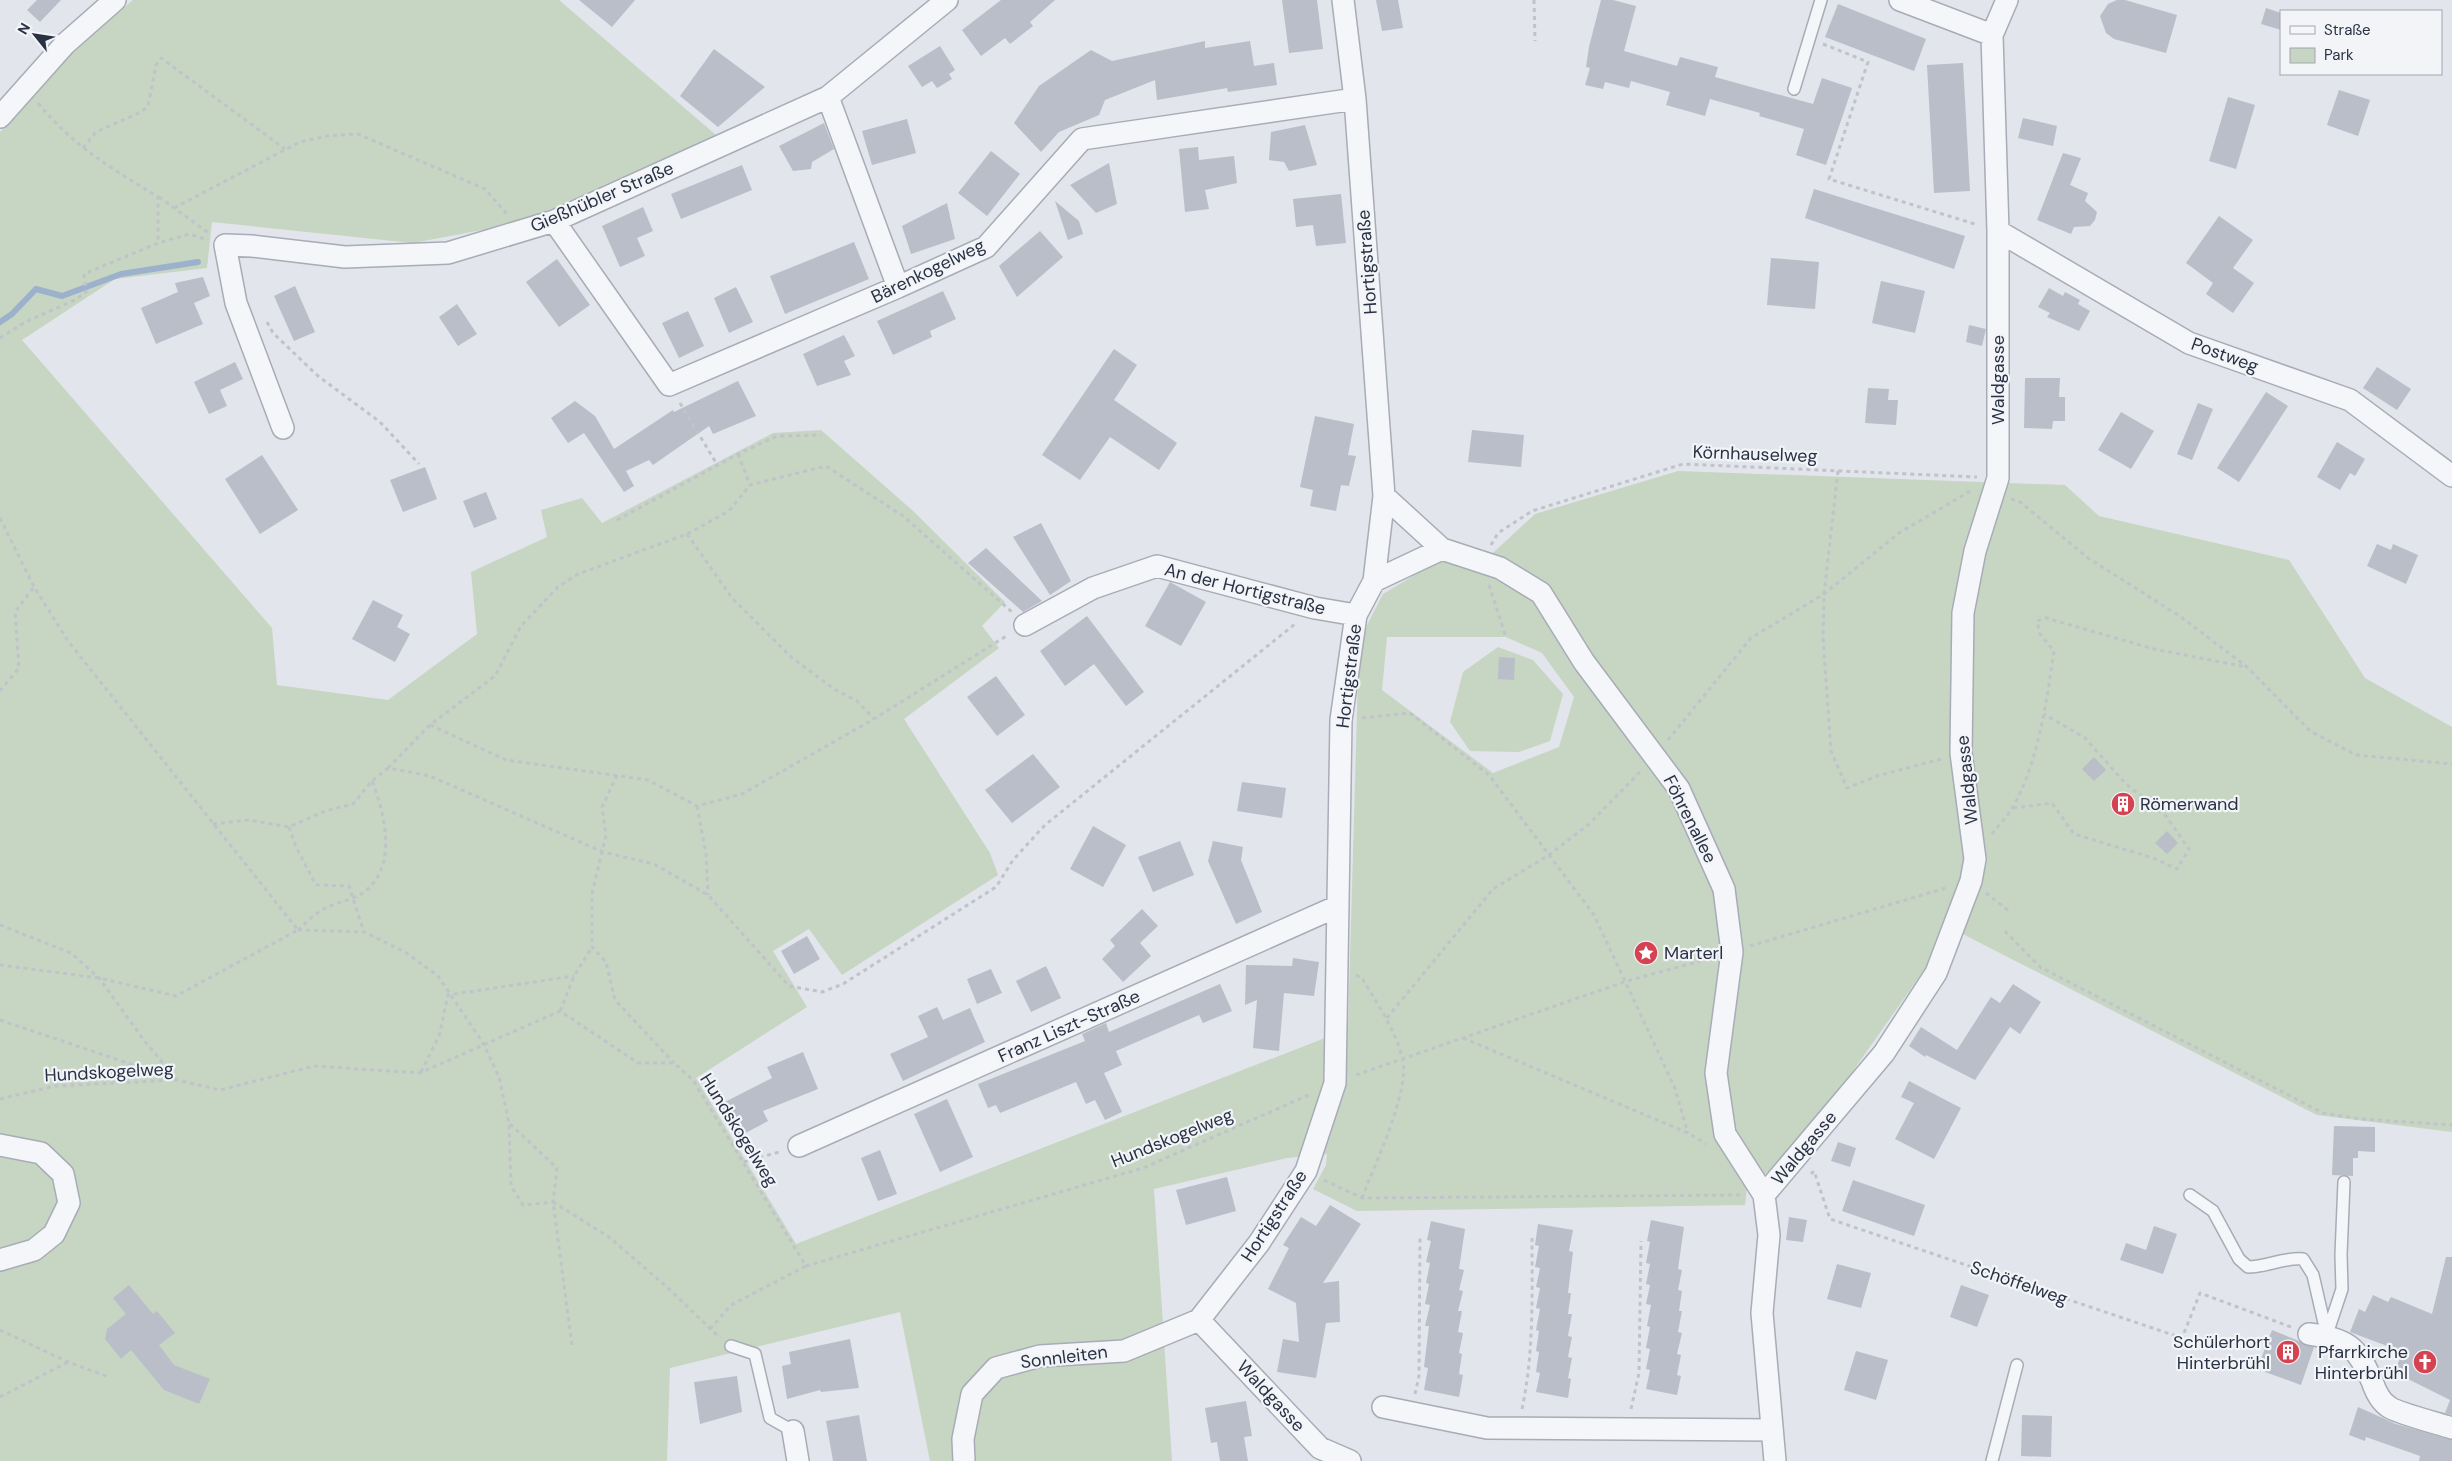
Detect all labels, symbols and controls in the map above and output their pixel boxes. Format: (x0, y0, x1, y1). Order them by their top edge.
north arrow (10, 10, 60, 60)
legend (2280, 10, 2442, 75)
text: N (13, 20, 34, 37)
text: Straße (2324, 20, 2371, 40)
text: Park (2324, 45, 2354, 65)
street label: Gießhübler Straße (527, 156, 677, 238)
street label: Hortigstraße (1351, 209, 1383, 315)
street label: Bärenkogelweg (867, 233, 989, 309)
street label: Postweg (2188, 332, 2262, 378)
street label: Waldgasse (1986, 335, 2010, 425)
street label: Körnhauselweg (1692, 440, 1818, 468)
street label: An der Hortigstraße (1162, 557, 1328, 621)
street label: Hortigstraße (1331, 622, 1367, 730)
street label: Waldgasse (1950, 734, 1984, 826)
street label: Föhrenallee (1658, 771, 1722, 867)
building icon: Römerwand (2110, 791, 2136, 817)
place label: Römerwand (2140, 792, 2239, 816)
place icon: Marterl (1633, 940, 1659, 966)
place label: Marterl (1664, 941, 1723, 965)
street label: Franz Liszt-Straße (994, 984, 1144, 1068)
street label: Hundskogelweg (44, 1057, 174, 1087)
street label: Hundskogelweg (695, 1069, 783, 1191)
street label: Hundskogelweg (1107, 1103, 1237, 1173)
street label: Waldgasse (1766, 1106, 1842, 1190)
street label: Hortigstraße (1235, 1165, 1313, 1267)
street label: Schöffelweg (1967, 1255, 2071, 1311)
place label: Schülerhort Hinterbrühl (2173, 1330, 2270, 1375)
building icon: Schülerhort Hinterbrühl (2275, 1339, 2301, 1365)
street label: Sonnleiten (1019, 1340, 1109, 1374)
place label: Pfarrkirche Hinterbrühl (2315, 1340, 2408, 1385)
church icon: Pfarrkirche Hinterbrühl (2412, 1349, 2438, 1375)
street label: Waldgasse (1232, 1355, 1310, 1437)

